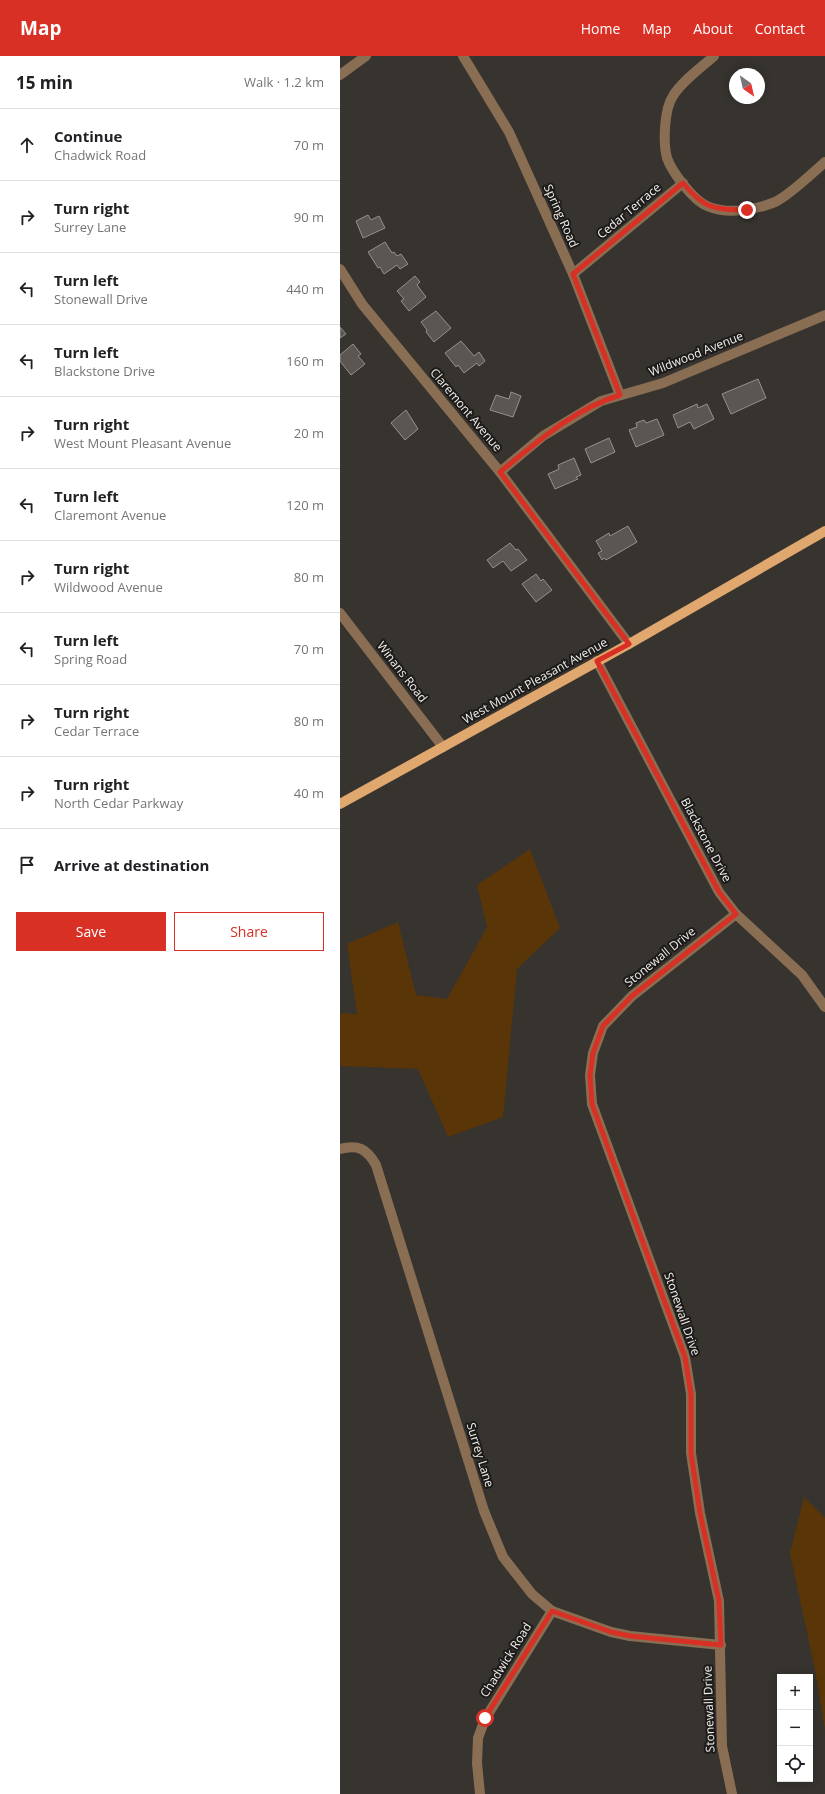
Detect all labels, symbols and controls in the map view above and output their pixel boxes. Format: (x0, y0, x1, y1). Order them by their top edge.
text: Map (20, 15, 61, 41)
text: Home (581, 19, 620, 38)
text: Map (642, 19, 671, 38)
text: About (693, 19, 733, 38)
text: Contact (755, 19, 805, 38)
north arrow (729, 68, 765, 104)
text: 15 min (16, 71, 73, 94)
text: Walk · 1.2 km (244, 73, 324, 91)
text: Continue (54, 126, 122, 146)
icon: ahead (16, 134, 38, 156)
text: 70 m (294, 136, 324, 154)
text: Chadwick Road (54, 146, 146, 164)
street label: Cedar Terrace (593, 179, 664, 242)
street label: Spring Road (540, 182, 583, 250)
text: Turn right (54, 198, 129, 218)
route end (738, 201, 756, 219)
icon: right (16, 206, 38, 228)
text: 90 m (294, 208, 324, 226)
text: Surrey Lane (54, 218, 126, 236)
text: Turn left (54, 270, 119, 290)
icon: left (16, 278, 38, 300)
text: 440 m (286, 280, 324, 298)
text: Stonewall Drive (54, 290, 148, 308)
street label: Wildwood Avenue (646, 327, 746, 380)
text: Turn left (54, 342, 119, 362)
icon: left (16, 350, 38, 372)
text: 160 m (286, 352, 324, 370)
text: Blackstone Drive (54, 362, 155, 380)
street label: Claremont Avenue (427, 364, 506, 455)
text: Turn right (54, 414, 129, 434)
icon: right (16, 422, 38, 444)
text: 20 m (294, 424, 324, 442)
text: West Mount Pleasant Avenue (54, 434, 231, 452)
text: Turn left (54, 486, 119, 506)
icon: left (16, 494, 38, 516)
text: 120 m (286, 496, 324, 514)
text: Claremont Avenue (54, 506, 166, 524)
text: Turn right (54, 558, 129, 578)
icon: right (16, 566, 38, 588)
text: 80 m (294, 568, 324, 586)
text: Wildwood Avenue (54, 578, 163, 596)
text: Turn left (54, 630, 119, 650)
street label: West Mount Pleasant Avenue (459, 633, 611, 728)
icon: left (16, 638, 38, 660)
street label: Winans Road (373, 638, 432, 706)
text: 70 m (294, 640, 324, 658)
text: Spring Road (54, 650, 127, 668)
text: Turn right (54, 702, 129, 722)
icon: right (16, 710, 38, 732)
text: 80 m (294, 712, 324, 730)
text: Cedar Terrace (54, 722, 139, 740)
text: Turn right (54, 774, 129, 794)
icon: right (16, 782, 38, 804)
text: 40 m (294, 784, 324, 802)
text: North Cedar Parkway (54, 794, 183, 812)
street label: Blackstone Drive (677, 795, 736, 885)
icon: arrive (16, 854, 38, 876)
text: Arrive at destination (54, 855, 209, 875)
button: Save (16, 912, 166, 951)
button: Share (174, 912, 324, 951)
street label: Stonewall Drive (621, 923, 699, 990)
street label: Stonewall Drive (660, 1270, 705, 1358)
street label: Surrey Lane (463, 1420, 498, 1489)
street label: Chadwick Road (476, 1619, 535, 1700)
street label: Stonewall Drive (698, 1665, 719, 1753)
map controls (777, 1674, 813, 1782)
button: + (777, 1674, 813, 1710)
route start (476, 1709, 494, 1727)
button: − (777, 1710, 813, 1746)
button: locate (777, 1746, 813, 1782)

